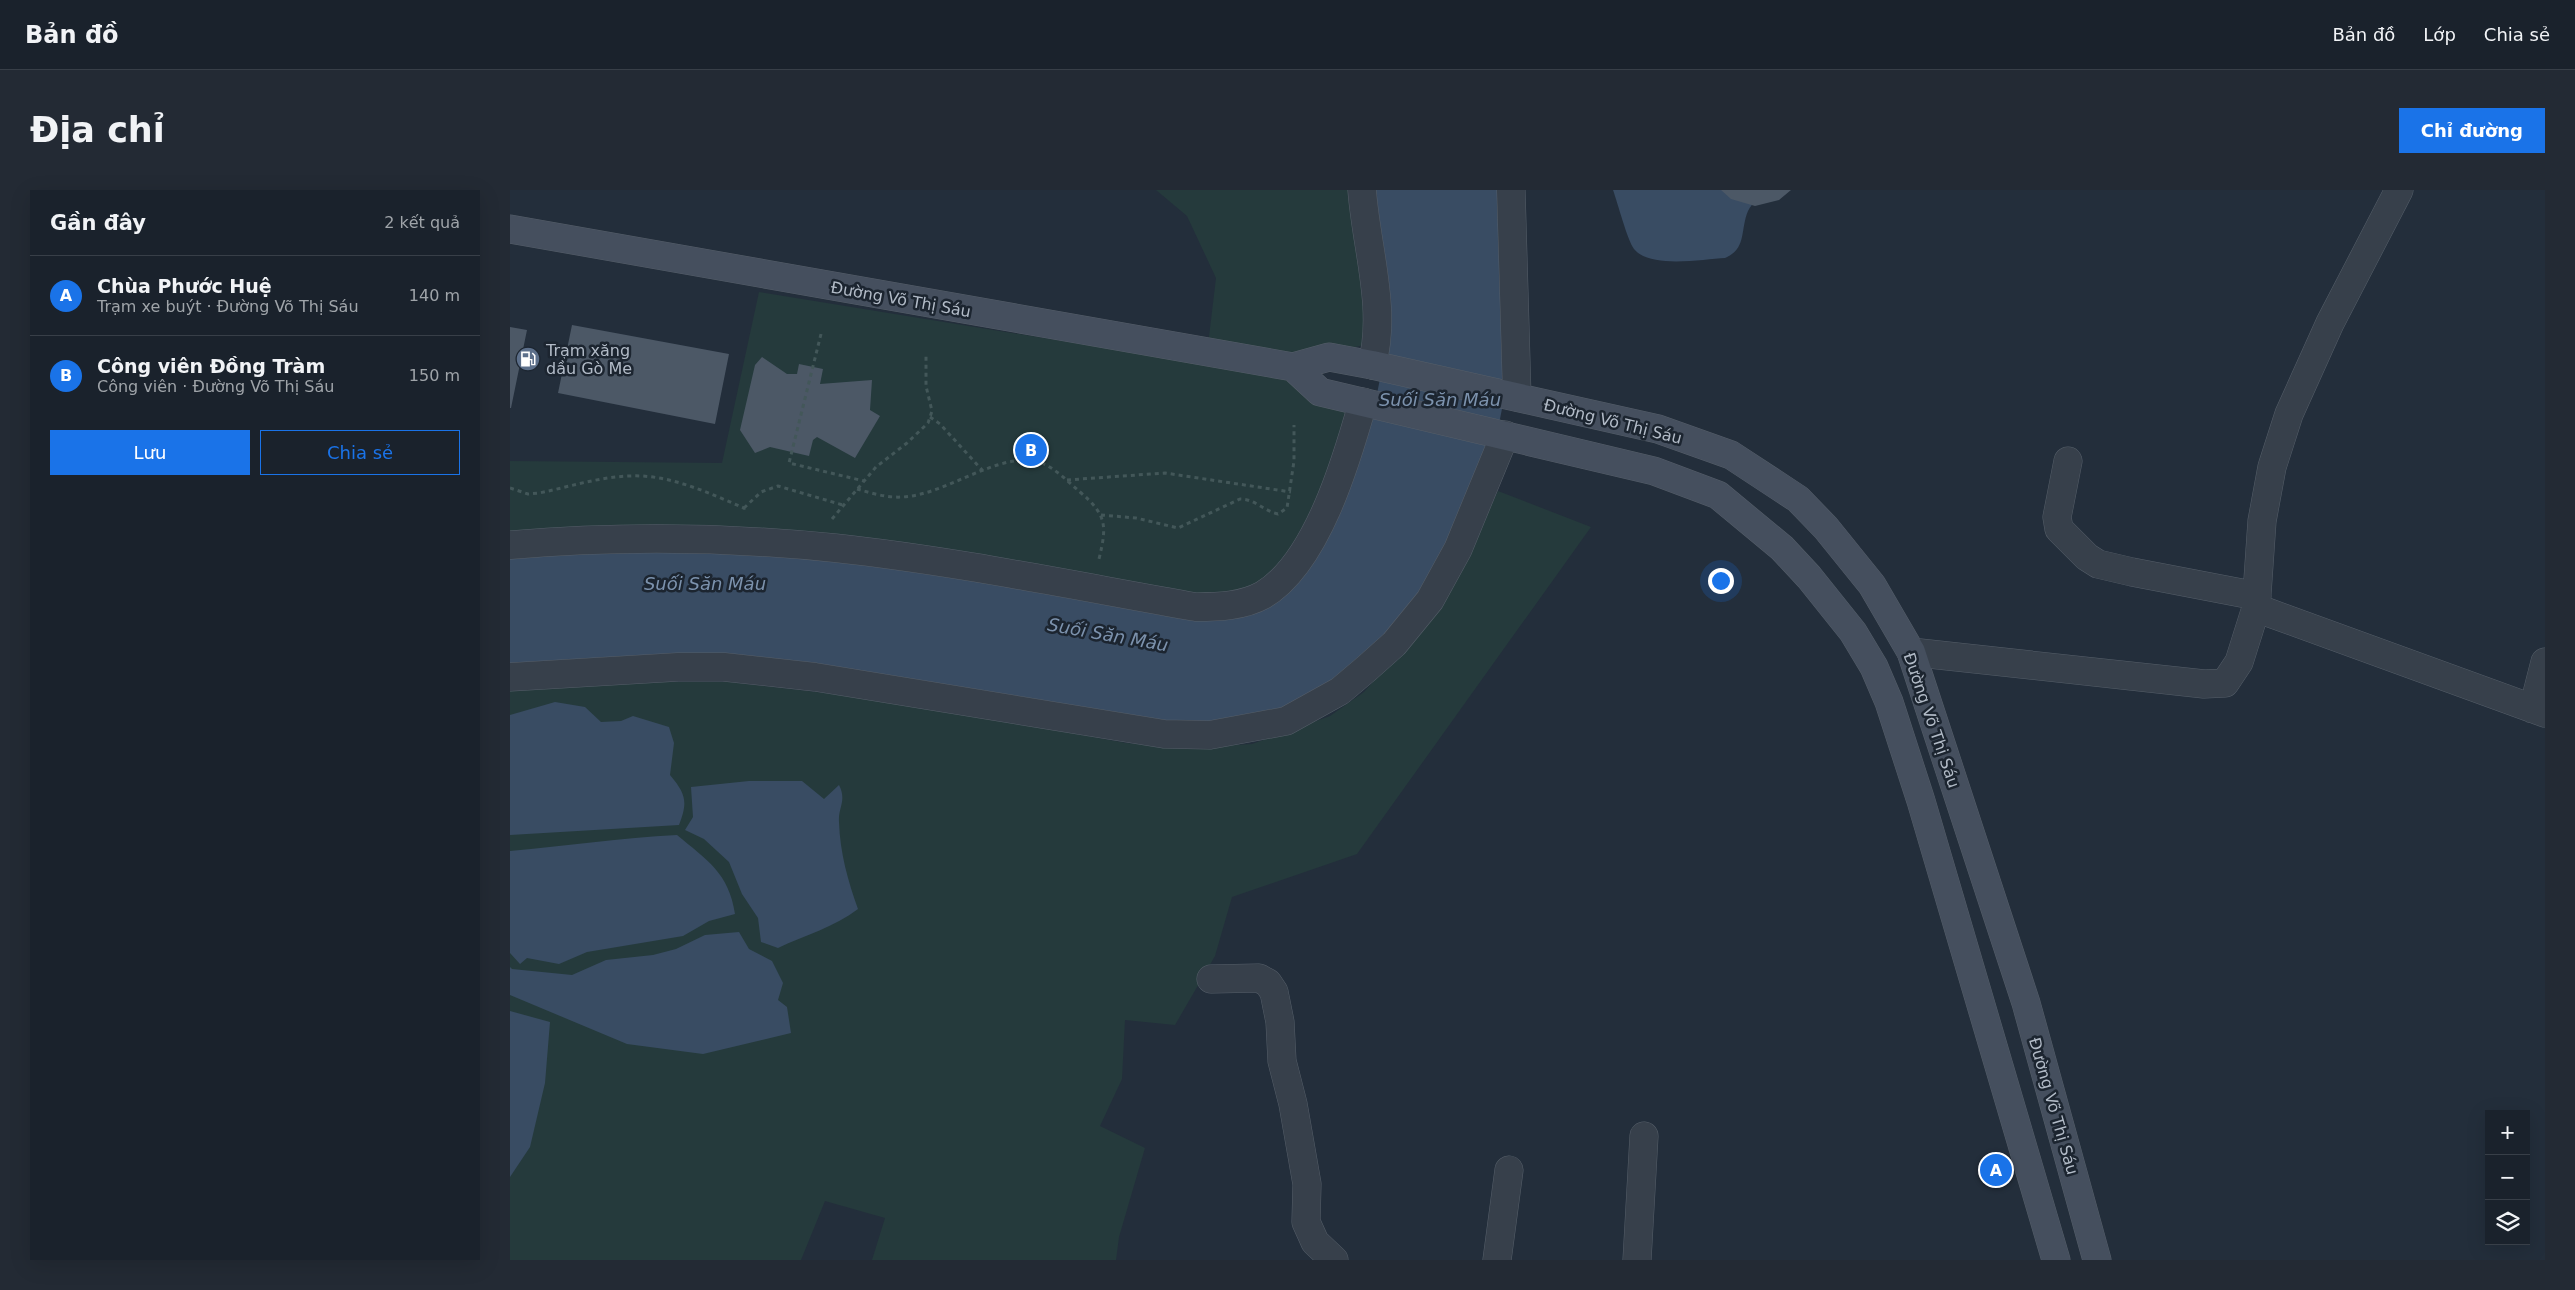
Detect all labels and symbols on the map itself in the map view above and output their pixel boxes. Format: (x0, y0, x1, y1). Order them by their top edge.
street label: Đường Võ Thị Sáu (829, 278, 972, 321)
place label: Trạm xăng dầu Gò Me (545, 341, 632, 378)
fuel station icon: Trạm xăng dầu Gò Me (515, 346, 541, 372)
water label: Suối Săn Máu (1379, 389, 1501, 410)
street label: Đường Võ Thị Sáu (1542, 395, 1684, 448)
pin: B (1015, 431, 1047, 469)
your location (1708, 568, 1734, 594)
water label: Suối Săn Máu (644, 573, 766, 594)
water label: Suối Săn Máu (1046, 614, 1170, 655)
street label: Đường Võ Thị Sáu (1899, 650, 1964, 790)
street label: Đường Võ Thị Sáu (2025, 1035, 2082, 1177)
pin: A (1980, 1151, 2012, 1189)

